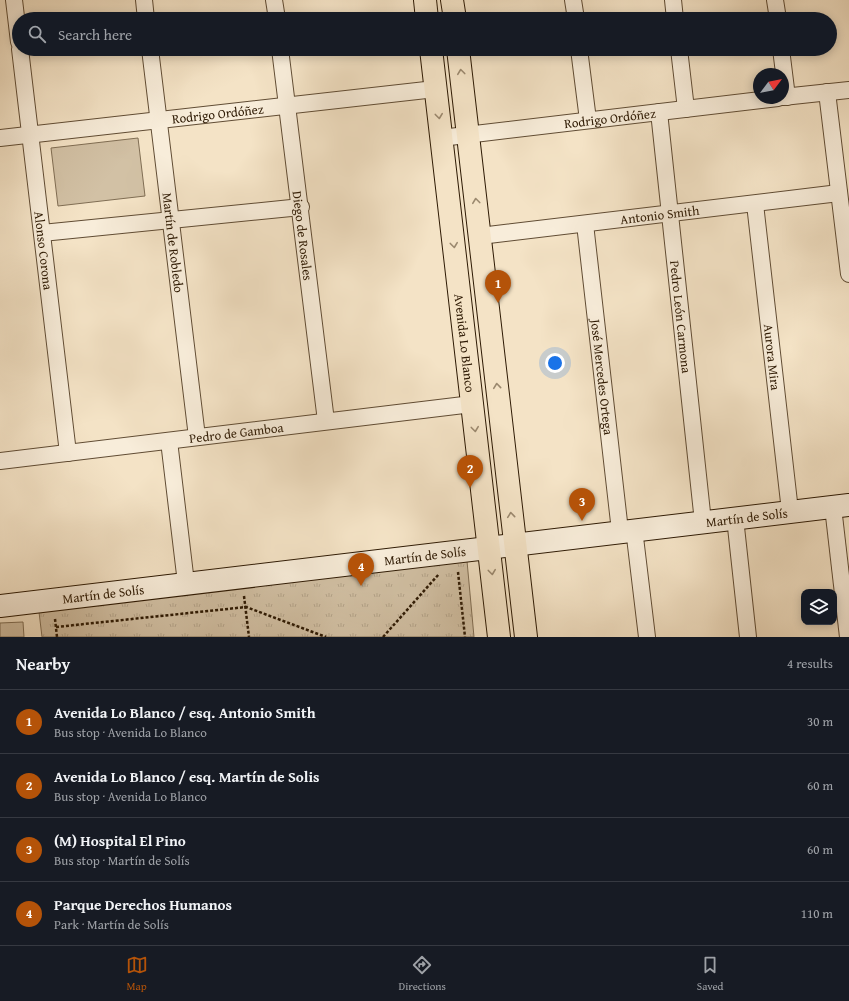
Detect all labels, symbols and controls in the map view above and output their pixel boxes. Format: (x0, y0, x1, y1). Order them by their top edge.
search box (12, 12, 837, 56)
icon: search (26, 23, 48, 45)
text: Search here (58, 24, 132, 45)
north arrow (753, 68, 789, 104)
one-way arrow (456, 69, 465, 75)
street label: Rodrigo Ordóñez (171, 99, 265, 128)
street label: Rodrigo Ordóñez (563, 103, 657, 133)
one-way arrow (434, 112, 443, 119)
street label: Diego de Rosales (288, 190, 318, 281)
street label: Martín de Robledo (158, 191, 189, 294)
one-way arrow (472, 198, 481, 204)
street label: Antonio Smith (619, 200, 701, 229)
street label: Alonso Corona (30, 210, 58, 292)
one-way arrow (449, 242, 458, 248)
street label: Pedro León Carmona (665, 259, 697, 375)
pin: 1 (485, 270, 511, 303)
street label: Avenida Lo Blanco (450, 293, 480, 394)
street label: José Mercedes Ortega (586, 316, 619, 437)
street label: Aurora Mira (759, 323, 786, 392)
your location (545, 353, 565, 373)
one-way arrow (493, 383, 502, 389)
street label: Pedro de Gamboa (188, 417, 285, 448)
one-way arrow (470, 426, 479, 432)
pin: 2 (457, 455, 483, 488)
pin: 3 (569, 488, 595, 521)
street label: Martín de Solís (705, 503, 789, 531)
one-way arrow (507, 512, 516, 518)
street label: Martín de Solís (383, 541, 467, 570)
pin: 4 (348, 553, 374, 586)
one-way arrow (487, 569, 496, 576)
street label: Martín de Solís (61, 579, 145, 608)
map controls (801, 589, 837, 625)
button: layers (801, 589, 837, 625)
text: Nearby (16, 651, 70, 676)
text: 4 results (787, 654, 833, 673)
text: Avenida Lo Blanco / esq. Antonio Smith (54, 702, 316, 723)
text: 1 (26, 712, 32, 731)
text: 30 m (807, 712, 833, 731)
text: Bus stop · Avenida Lo Blanco (54, 723, 207, 742)
text: Avenida Lo Blanco / esq. Martín de Solis (54, 766, 320, 787)
text: 2 (26, 776, 32, 795)
text: 60 m (807, 776, 833, 795)
text: Bus stop · Avenida Lo Blanco (54, 787, 207, 806)
text: (M) Hospital El Pino (54, 830, 186, 851)
text: 3 (26, 840, 32, 859)
text: 60 m (807, 840, 833, 859)
text: Bus stop · Martín de Solís (54, 851, 190, 870)
text: Parque Derechos Humanos (54, 894, 232, 915)
text: 4 (26, 904, 32, 923)
text: 110 m (801, 904, 833, 923)
text: Park · Martín de Solís (54, 915, 169, 934)
tab: Map (126, 954, 148, 994)
tab: Directions (399, 954, 446, 994)
tab: Saved (697, 954, 723, 994)

